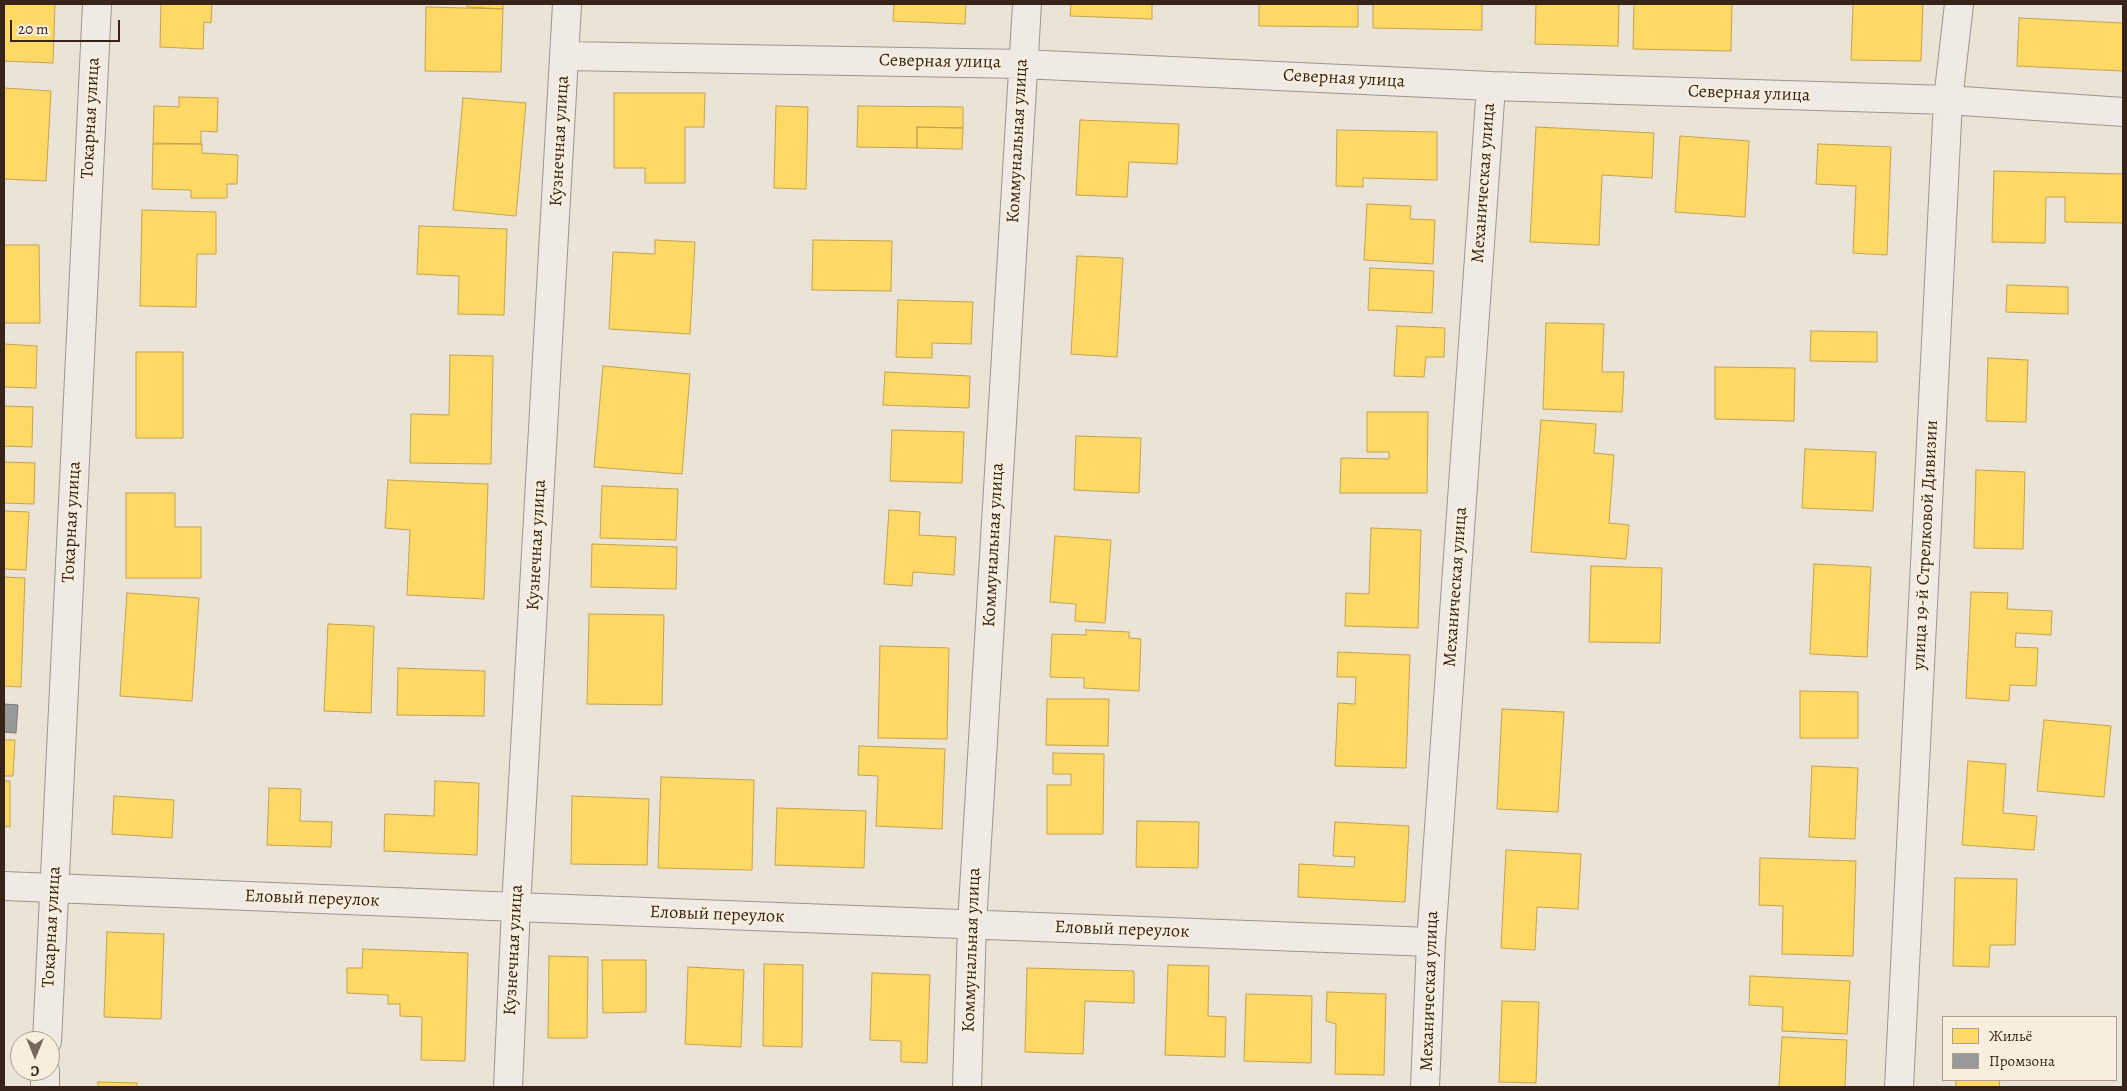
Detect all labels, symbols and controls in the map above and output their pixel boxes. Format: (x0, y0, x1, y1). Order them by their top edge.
scale bar (12, 10, 122, 42)
text: 20 m (18, 19, 49, 39)
street label: Северная улица (879, 50, 1001, 74)
street label: Токарная улица (77, 57, 105, 179)
street label: Коммунальная улица (1003, 58, 1033, 224)
street label: Северная улица (1282, 65, 1406, 93)
street label: Кузнечная улица (546, 75, 574, 207)
street label: Северная улица (1687, 81, 1811, 107)
street label: Механическая улица (1468, 102, 1500, 264)
street label: улица 19-й Стрелковой Дивизии (1909, 419, 1943, 671)
street label: Токарная улица (58, 461, 86, 583)
street label: Коммунальная улица (979, 462, 1009, 628)
street label: Кузнечная улица (523, 479, 551, 611)
street label: Механическая улица (1440, 506, 1472, 668)
street label: Токарная улица (38, 866, 66, 988)
street label: Коммунальная улица (958, 867, 986, 1033)
street label: Кузнечная улица (500, 884, 528, 1016)
street label: Еловый переулок (244, 886, 380, 912)
street label: Еловый переулок (649, 902, 785, 928)
street label: Механическая улица (1416, 910, 1444, 1072)
street label: Еловый переулок (1054, 917, 1190, 943)
legend (1942, 1016, 2117, 1081)
text: Жильё (1989, 1026, 2032, 1046)
north arrow (10, 1031, 60, 1081)
text: Промзона (1989, 1051, 2055, 1071)
text: С (31, 1061, 39, 1080)

